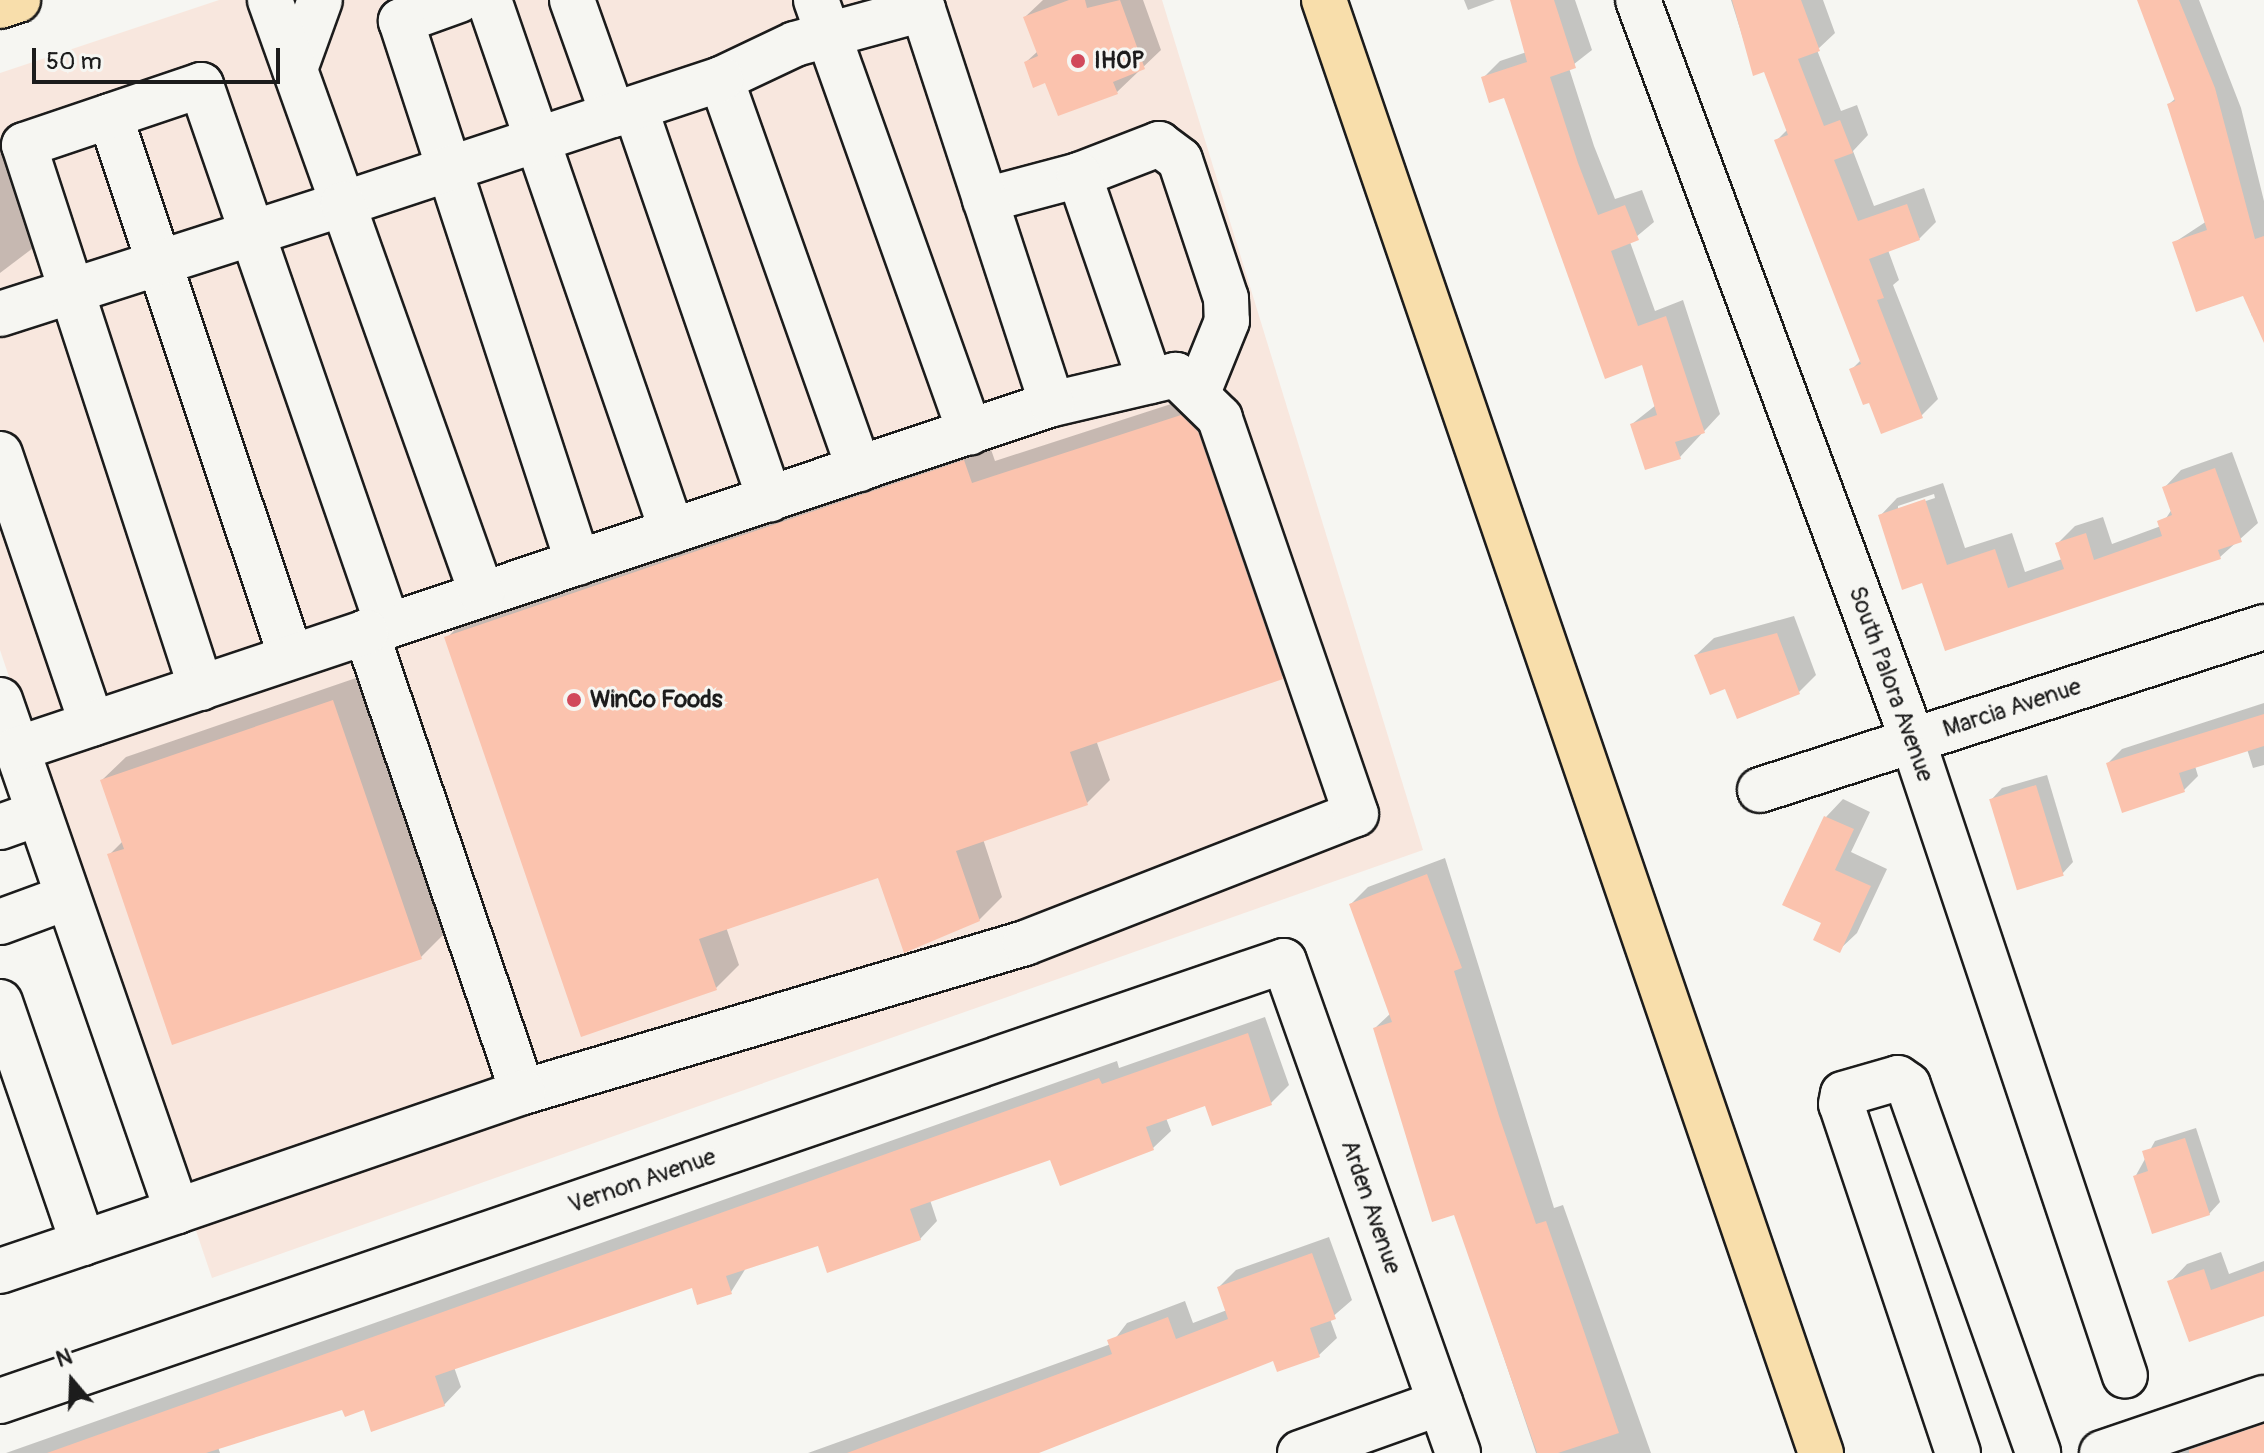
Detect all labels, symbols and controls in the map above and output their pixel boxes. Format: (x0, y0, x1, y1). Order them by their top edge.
scale bar (36, 32, 284, 82)
text: 50 m (46, 47, 102, 76)
place label: IHOP (1094, 47, 1144, 75)
marker: IHOP (1069, 52, 1087, 70)
street label: South Palora Avenue (1842, 582, 1940, 786)
street label: Marcia Avenue (1939, 672, 2085, 744)
place label: WinCo Foods (590, 686, 723, 714)
marker: WinCo Foods (565, 691, 583, 709)
street label: Arden Avenue (1335, 1136, 1407, 1278)
street label: Vernon Avenue (564, 1142, 720, 1220)
north arrow (32, 1341, 112, 1421)
text: N (53, 1343, 76, 1374)

